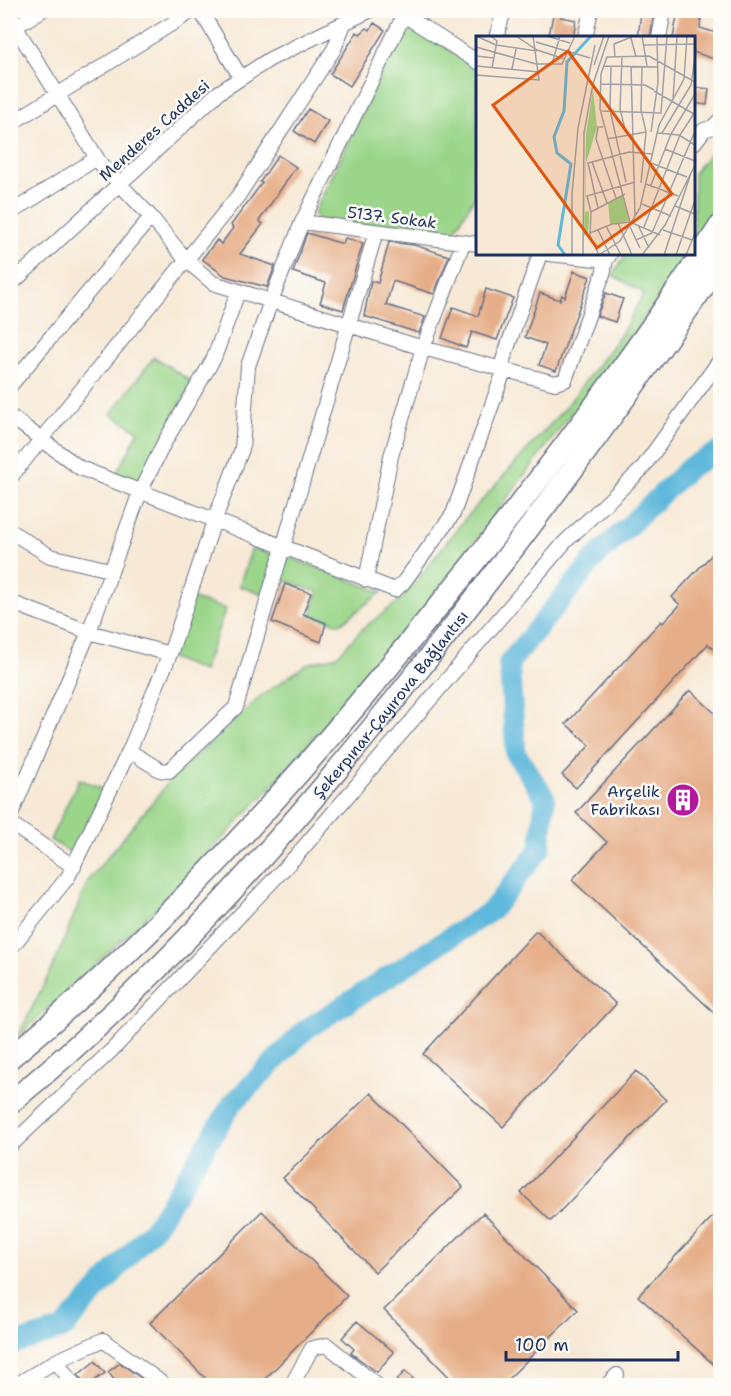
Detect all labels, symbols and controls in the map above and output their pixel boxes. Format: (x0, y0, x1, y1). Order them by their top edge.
inset map (476, 36, 695, 255)
street label: Menderes Caddesi (95, 75, 214, 186)
street label: 5137. Sokak (346, 202, 438, 233)
street label: Şekerpınar-Çayırova Bağlantısı (308, 606, 473, 803)
place label: Arçelik Fabrikası (591, 781, 660, 820)
building icon: Arçelik Fabrikası (665, 782, 701, 818)
scale bar (506, 1324, 678, 1362)
text: 100 m (515, 1333, 569, 1357)

